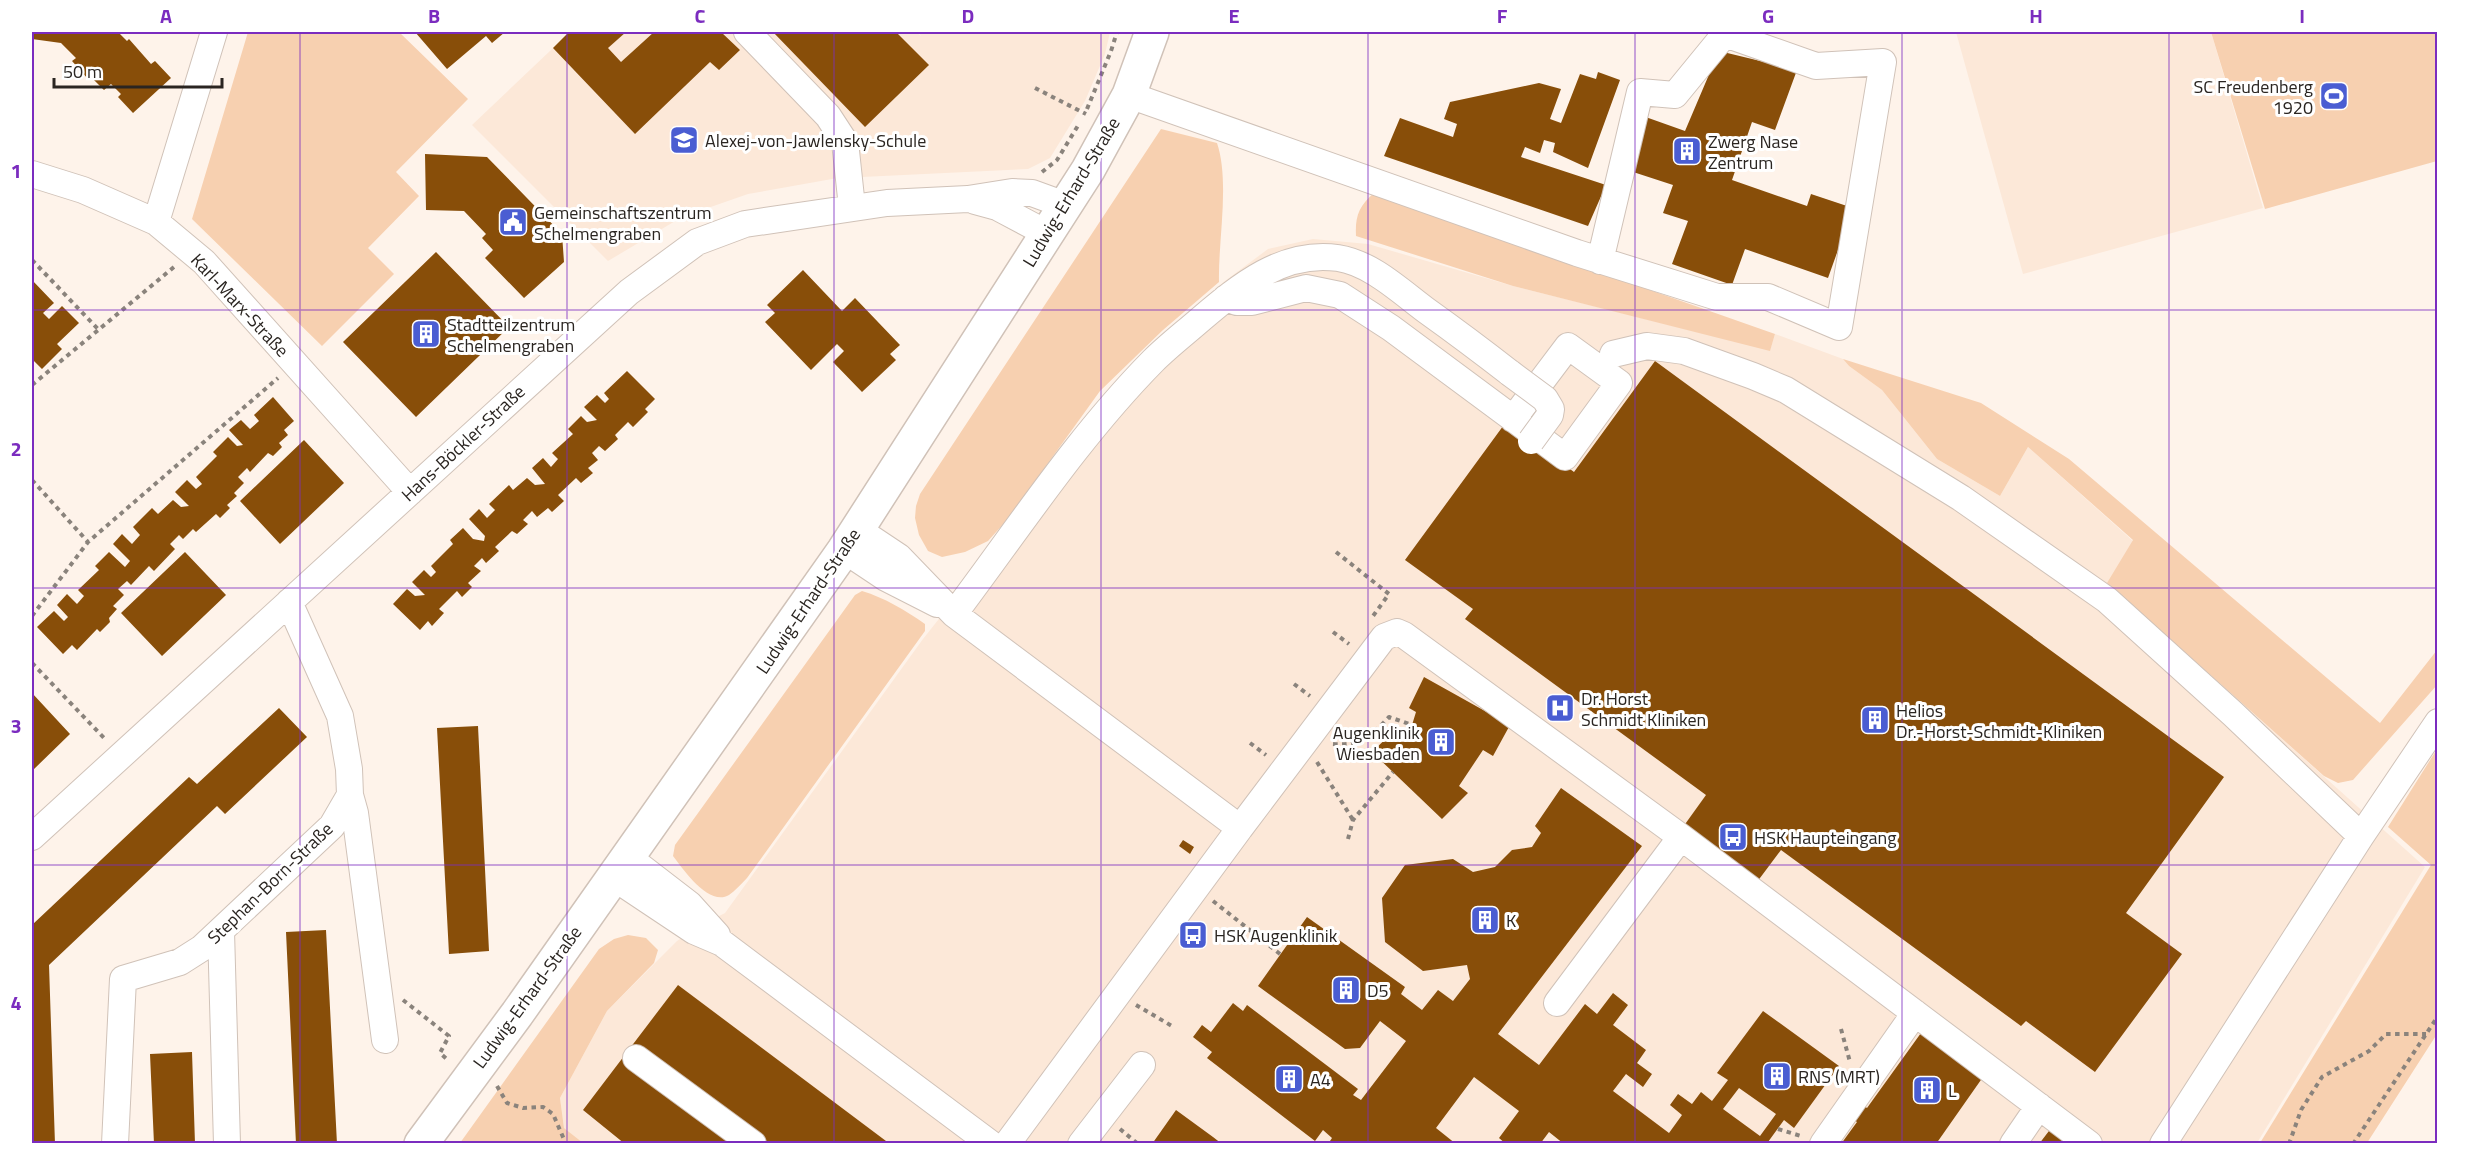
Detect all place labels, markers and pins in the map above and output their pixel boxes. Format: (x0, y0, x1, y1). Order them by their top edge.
place label: SC Freudenberg 1920 (2194, 73, 2313, 121)
sports icon: SC Freudenberg 1920 (2318, 80, 2350, 112)
school or university icon: Alexej-von-Jawlensky-Schule (668, 124, 700, 156)
place label: Alexej-von-Jawlensky-Schule (705, 127, 926, 154)
place label: Zwerg Nase Zentrum (1708, 128, 1798, 176)
building icon: Zwerg Nase Zentrum (1671, 135, 1703, 167)
place label: Gemeinschaftszentrum Schelmengraben (534, 199, 711, 247)
public building icon: Gemeinschaftszentrum Schelmengraben (497, 206, 529, 238)
place label: Stadtteilzentrum Schelmengraben (447, 311, 575, 359)
building icon: Stadtteilzentrum Schelmengraben (410, 318, 442, 350)
place label: Dr. Horst Schmidt Kliniken (1581, 685, 1706, 733)
hospital icon: Dr. Horst Schmidt Kliniken (1544, 692, 1576, 724)
place label: Helios Dr.-Horst-Schmidt-Kliniken (1896, 697, 2102, 745)
building icon: Helios Dr.-Horst-Schmidt-Kliniken (1859, 704, 1891, 736)
place label: Augenklinik Wiesbaden (1333, 719, 1420, 767)
building icon: Augenklinik Wiesbaden (1425, 726, 1457, 758)
bus stop icon: HSK Haupteingang (1717, 821, 1749, 853)
place label: HSK Haupteingang (1754, 824, 1896, 851)
building icon: K (1469, 904, 1501, 936)
place label: K (1506, 907, 1516, 934)
bus stop icon: HSK Augenklinik (1177, 919, 1209, 951)
place label: HSK Augenklinik (1214, 922, 1338, 949)
building icon: D5 (1330, 974, 1362, 1006)
place label: D5 (1367, 977, 1389, 1004)
building icon: RNS (MRT) (1761, 1060, 1793, 1092)
building icon: A4 (1273, 1063, 1305, 1095)
place label: RNS (MRT) (1798, 1063, 1880, 1090)
place label: A4 (1310, 1066, 1331, 1093)
building icon: L (1911, 1074, 1943, 1106)
place label: L (1948, 1077, 1957, 1104)

